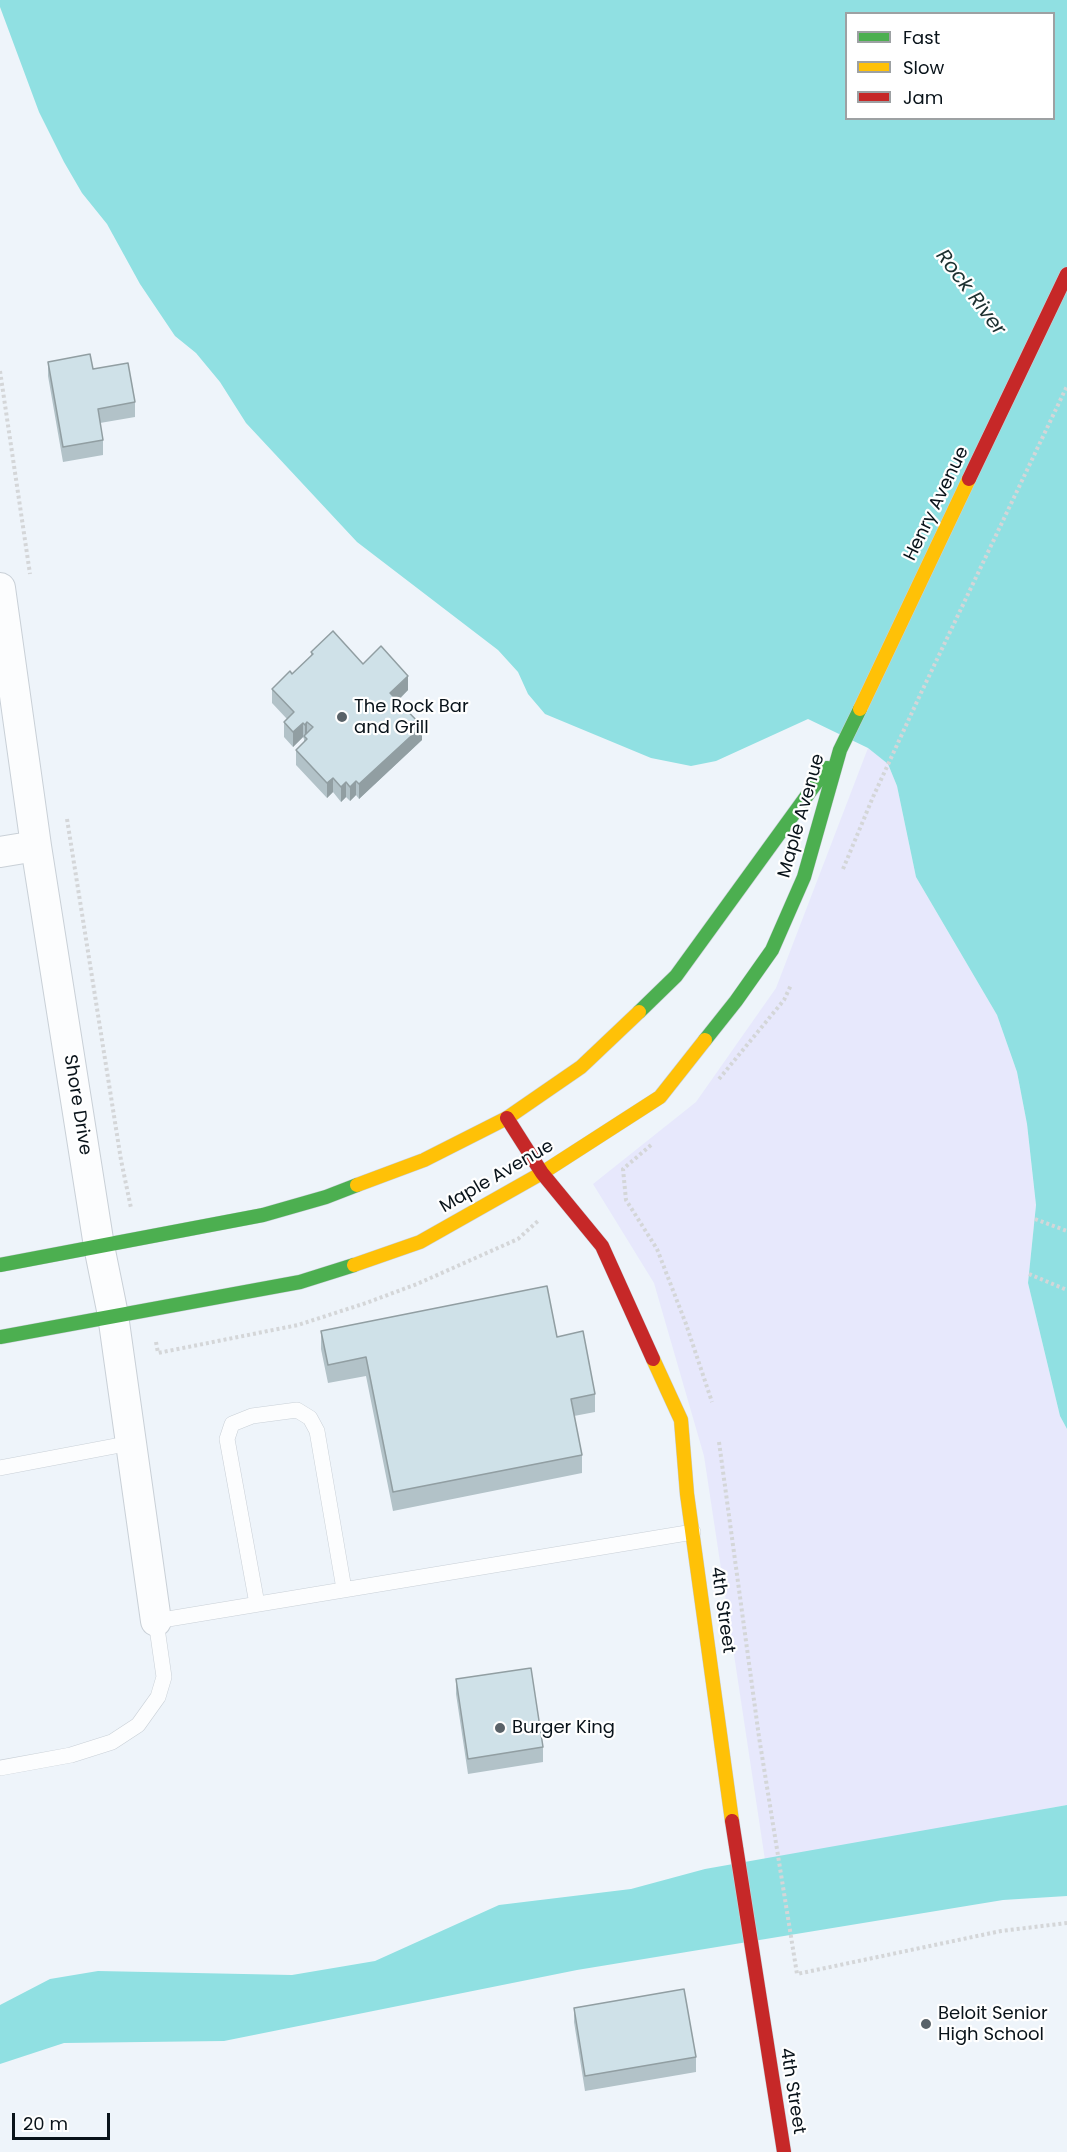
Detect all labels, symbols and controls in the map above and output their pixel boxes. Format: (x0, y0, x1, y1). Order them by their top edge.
legend (845, 12, 1055, 120)
text: Fast (903, 25, 940, 50)
text: Slow (903, 55, 944, 80)
text: Jam (903, 85, 943, 110)
water label: Rock River (930, 245, 1010, 341)
street label: Henry Avenue (900, 443, 974, 565)
place label: The Rock Bar and Grill (354, 696, 469, 738)
marker: The Rock Bar and Grill (335, 710, 349, 724)
street label: Maple Avenue (774, 752, 830, 880)
street label: Shore Drive (58, 1053, 96, 1157)
street label: Maple Avenue (436, 1136, 558, 1218)
street label: 4th Street (705, 1565, 739, 1655)
place label: Burger King (512, 1717, 615, 1739)
marker: Burger King (493, 1721, 507, 1735)
place label: Beloit Senior High School (938, 2003, 1048, 2046)
marker: Beloit Senior High School (919, 2017, 933, 2031)
street label: 4th Street (775, 2046, 809, 2136)
scale bar (15, 2101, 112, 2139)
text: 20 m (23, 2111, 68, 2136)

